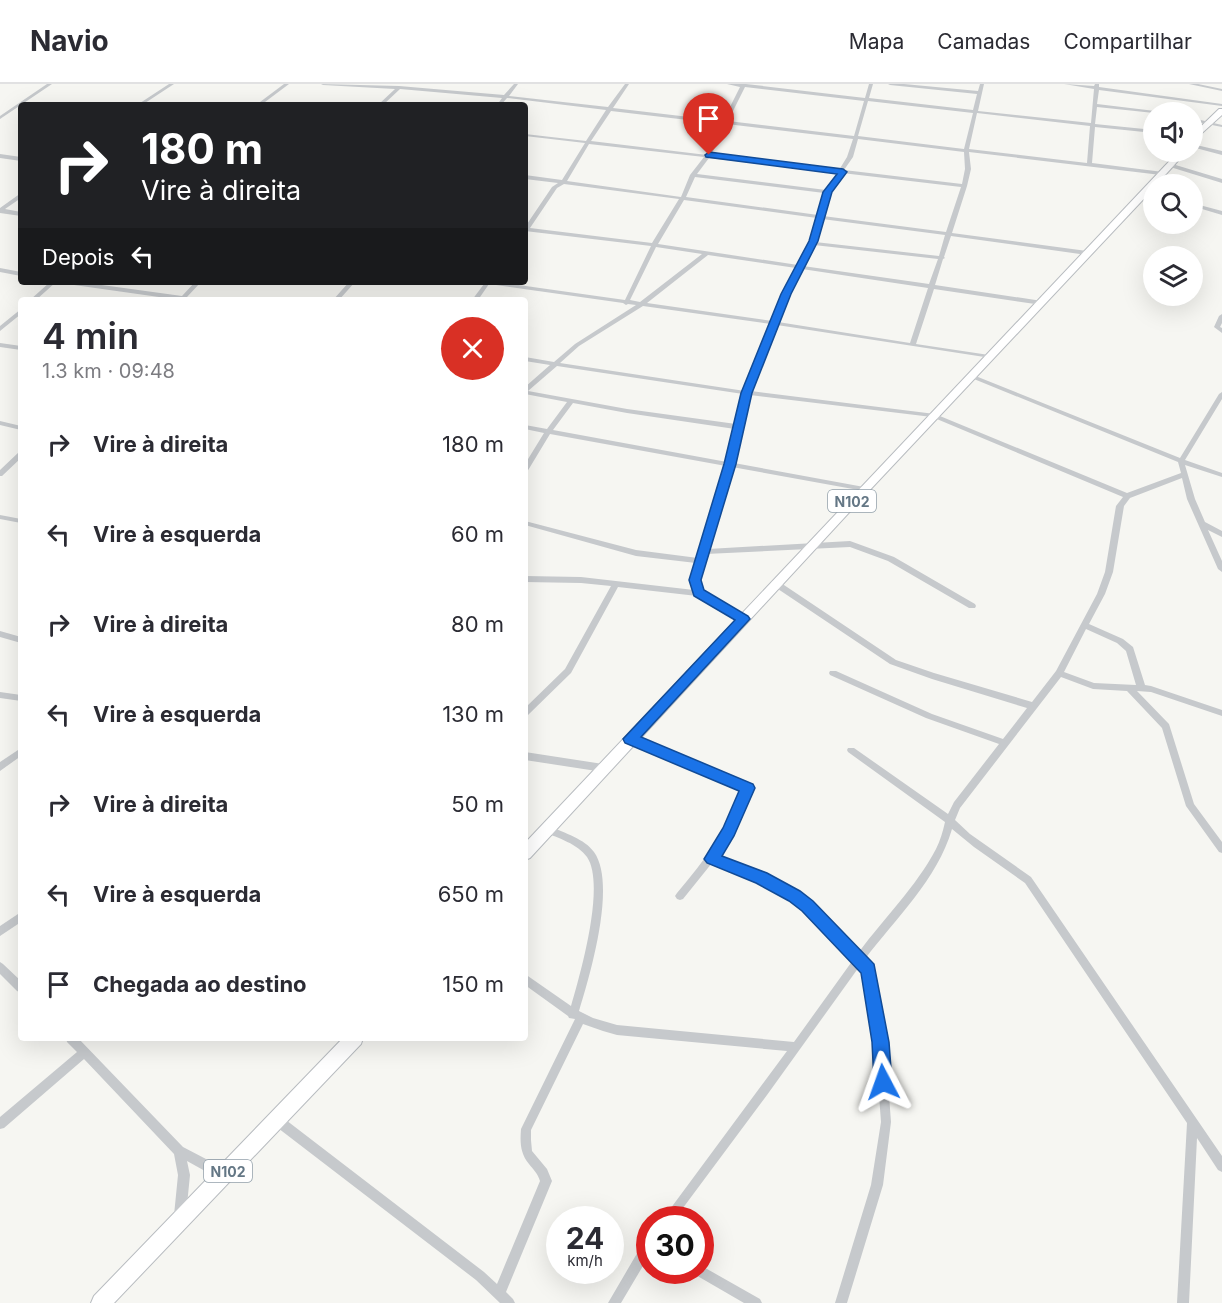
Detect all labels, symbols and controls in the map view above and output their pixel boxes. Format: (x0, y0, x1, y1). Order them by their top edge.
text: Navio (30, 24, 109, 58)
text: Mapa (849, 29, 904, 54)
text: Camadas (937, 29, 1030, 54)
text: Compartilhar (1063, 29, 1192, 54)
pin (683, 93, 734, 155)
icon: arrive (692, 102, 725, 135)
map controls (1143, 102, 1203, 306)
button: sound (1143, 102, 1203, 162)
text: 180 m (141, 123, 263, 174)
icon: right (42, 126, 120, 204)
text: Vire à direita (141, 174, 301, 207)
button: search (1143, 174, 1203, 234)
icon: left (126, 240, 159, 273)
text: Depois (42, 244, 114, 270)
button: layers (1143, 246, 1203, 306)
text: 4 min (42, 314, 139, 358)
button: close (441, 317, 504, 380)
text: 1.3 km · 09:48 (42, 359, 175, 383)
icon: right (42, 428, 75, 461)
text: Vire à direita (93, 431, 228, 457)
text: 180 m (442, 431, 504, 457)
road number: N102 (828, 490, 876, 512)
icon: left (42, 518, 75, 551)
text: Vire à esquerda (93, 521, 261, 547)
text: 60 m (451, 521, 504, 547)
icon: right (42, 608, 75, 641)
text: Vire à direita (93, 611, 228, 637)
text: 80 m (451, 611, 504, 637)
icon: left (42, 698, 75, 731)
text: Vire à esquerda (93, 701, 261, 727)
text: 130 m (442, 701, 504, 727)
icon: right (42, 788, 75, 821)
text: Vire à direita (93, 791, 228, 817)
text: 50 m (451, 791, 504, 817)
icon: left (42, 878, 75, 911)
text: Vire à esquerda (93, 881, 261, 907)
text: 650 m (438, 881, 504, 907)
icon: arrive (42, 968, 75, 1001)
text: Chegada ao destino (93, 971, 307, 997)
text: 150 m (442, 971, 504, 997)
position arrow (851, 1050, 915, 1114)
road number: N102 (204, 1160, 252, 1182)
speed limit sign: 30 (636, 1206, 714, 1284)
text: 24 (566, 1220, 604, 1256)
text: km/h (567, 1251, 603, 1270)

